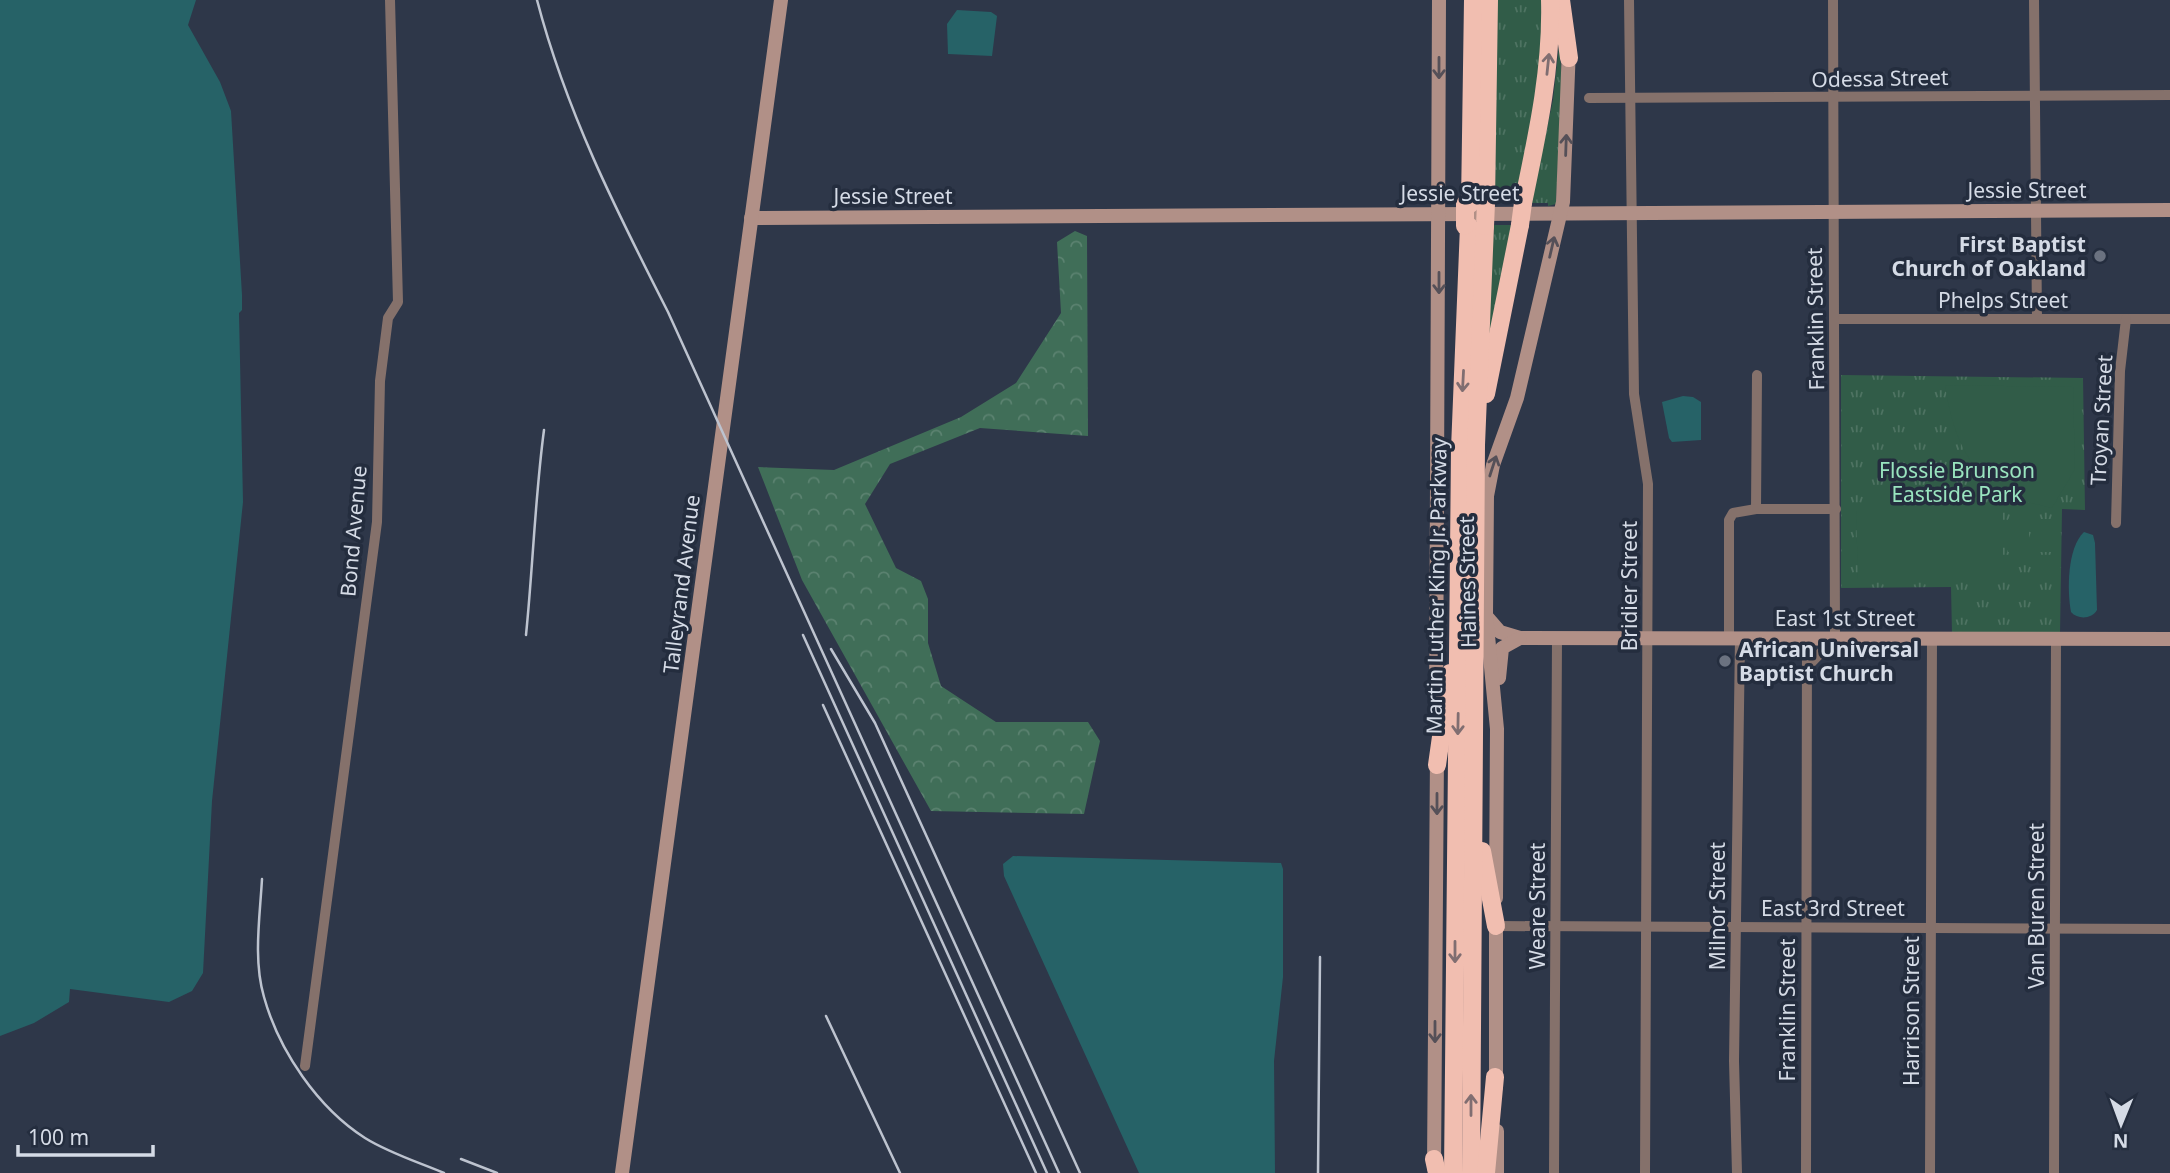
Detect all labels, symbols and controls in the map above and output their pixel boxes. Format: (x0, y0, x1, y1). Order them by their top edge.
one-way arrow (1541, 53, 1554, 75)
one-way arrow (1432, 56, 1446, 79)
street label: Odessa Street (1811, 63, 1949, 93)
one-way arrow (1559, 134, 1573, 157)
street label: Jessie Street (1965, 176, 2087, 204)
street label: Jessie Street (1398, 179, 1520, 207)
street label: Jessie Street (831, 182, 953, 210)
place label: First Baptist Church of Oakland (1892, 230, 2086, 282)
one-way arrow (1546, 236, 1560, 259)
street label: Franklin Street (1800, 247, 1830, 391)
marker: First Baptist Church of Oakland (2092, 248, 2108, 264)
one-way arrow (1432, 271, 1446, 294)
street label: Phelps Street (1938, 286, 2068, 314)
street label: Troyan Street (2084, 354, 2118, 486)
one-way arrow (1456, 369, 1469, 392)
street label: Martin Luther King Jr. Parkway (1419, 437, 1453, 735)
one-way arrow (1488, 456, 1501, 478)
park label: Flossie Brunson Eastside Park (1879, 456, 2035, 508)
street label: Bond Avenue (333, 464, 373, 598)
street label: Talleyrand Avenue (656, 493, 706, 675)
street label: Haines Street (1452, 515, 1482, 648)
street label: Bridier Street (1615, 520, 1643, 651)
street label: East 1st Street (1775, 604, 1916, 632)
place label: African Universal Baptist Church (1739, 635, 1919, 687)
marker: African Universal Baptist Church (1717, 653, 1733, 669)
one-way arrow (1451, 713, 1464, 736)
one-way arrow (1430, 792, 1444, 815)
street label: Van Buren Street (2022, 822, 2050, 989)
street label: Milnor Street (1703, 841, 1731, 970)
street label: Weare Street (1523, 842, 1551, 969)
street label: East 3rd Street (1761, 894, 1905, 922)
street label: Harrison Street (1897, 936, 1925, 1086)
street label: Franklin Street (1773, 938, 1801, 1082)
one-way arrow (1448, 940, 1462, 963)
one-way arrow (1428, 1020, 1442, 1043)
north arrow (2086, 1089, 2156, 1159)
one-way arrow (1464, 1094, 1478, 1117)
scale bar (18, 1114, 152, 1158)
text: 100 m (28, 1123, 89, 1151)
text: N (2113, 1128, 2129, 1154)

